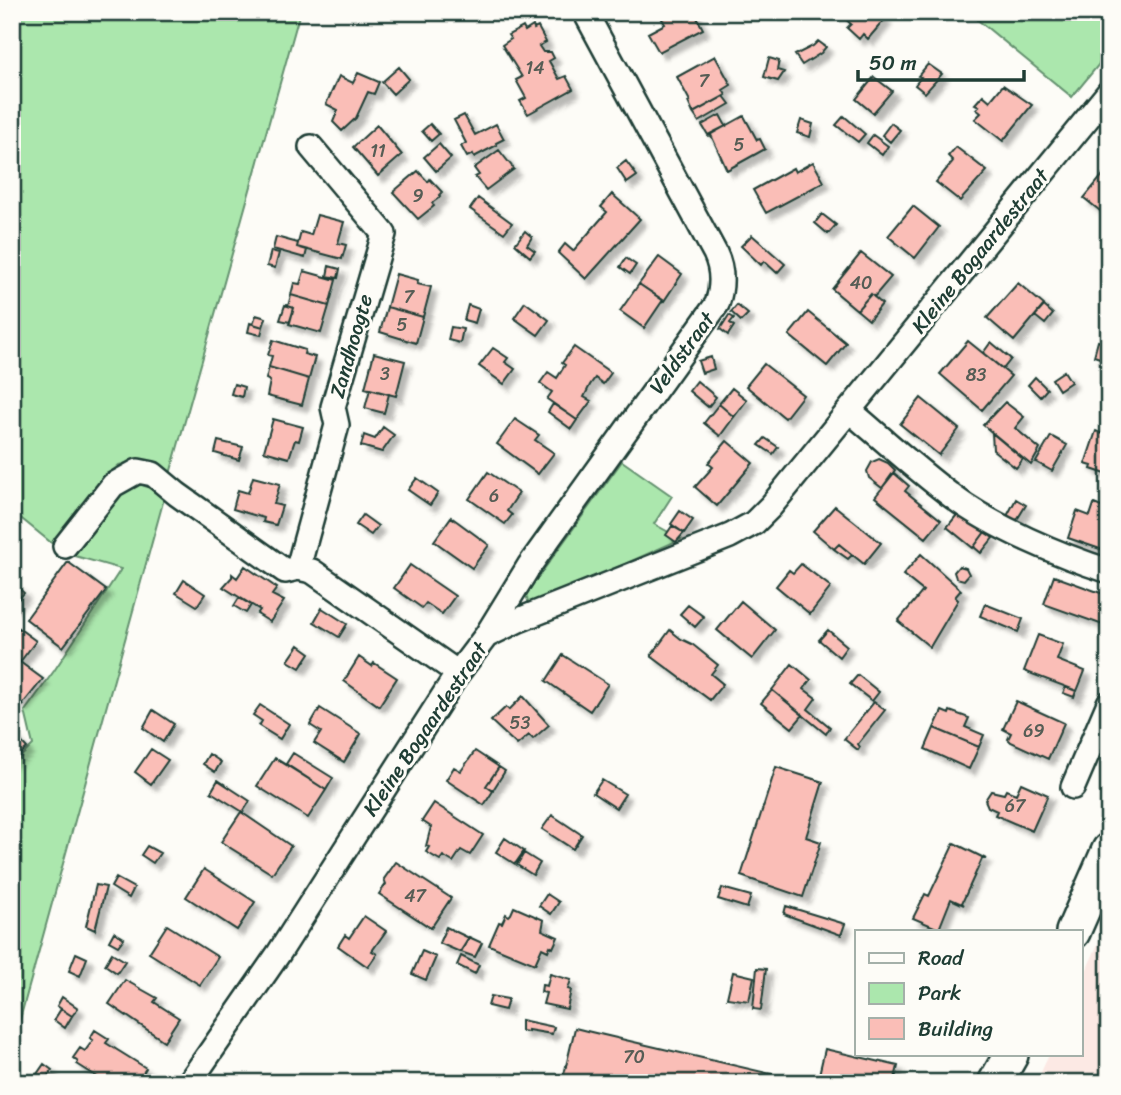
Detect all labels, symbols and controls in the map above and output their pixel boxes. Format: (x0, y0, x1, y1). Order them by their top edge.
scale bar (858, 38, 1025, 82)
text: 50 m (869, 44, 917, 82)
house number: 14 (526, 52, 544, 84)
house number: 7 (699, 65, 711, 97)
house number: 5 (734, 129, 745, 161)
house number: 11 (370, 135, 386, 167)
street label: Kleine Bogaardestraat (901, 158, 1060, 342)
house number: 9 (412, 180, 424, 212)
house number: 40 (850, 267, 872, 299)
house number: 7 (404, 281, 416, 313)
street label: Zandhoogte (318, 289, 384, 403)
street label: Veldstraat (639, 302, 726, 402)
house number: 5 (397, 309, 408, 341)
house number: 3 (380, 358, 390, 390)
house number: 83 (966, 359, 986, 391)
house number: 6 (489, 480, 499, 512)
street label: Kleine Bogaardestraat (352, 632, 499, 824)
house number: 53 (510, 707, 531, 739)
house number: 69 (1023, 715, 1045, 747)
house number: 67 (1005, 790, 1027, 822)
house number: 47 (404, 880, 427, 912)
legend (855, 930, 1082, 1056)
text: Road (918, 939, 965, 977)
text: Park (918, 974, 961, 1012)
text: Building (918, 1010, 994, 1048)
house number: 70 (623, 1041, 645, 1073)

